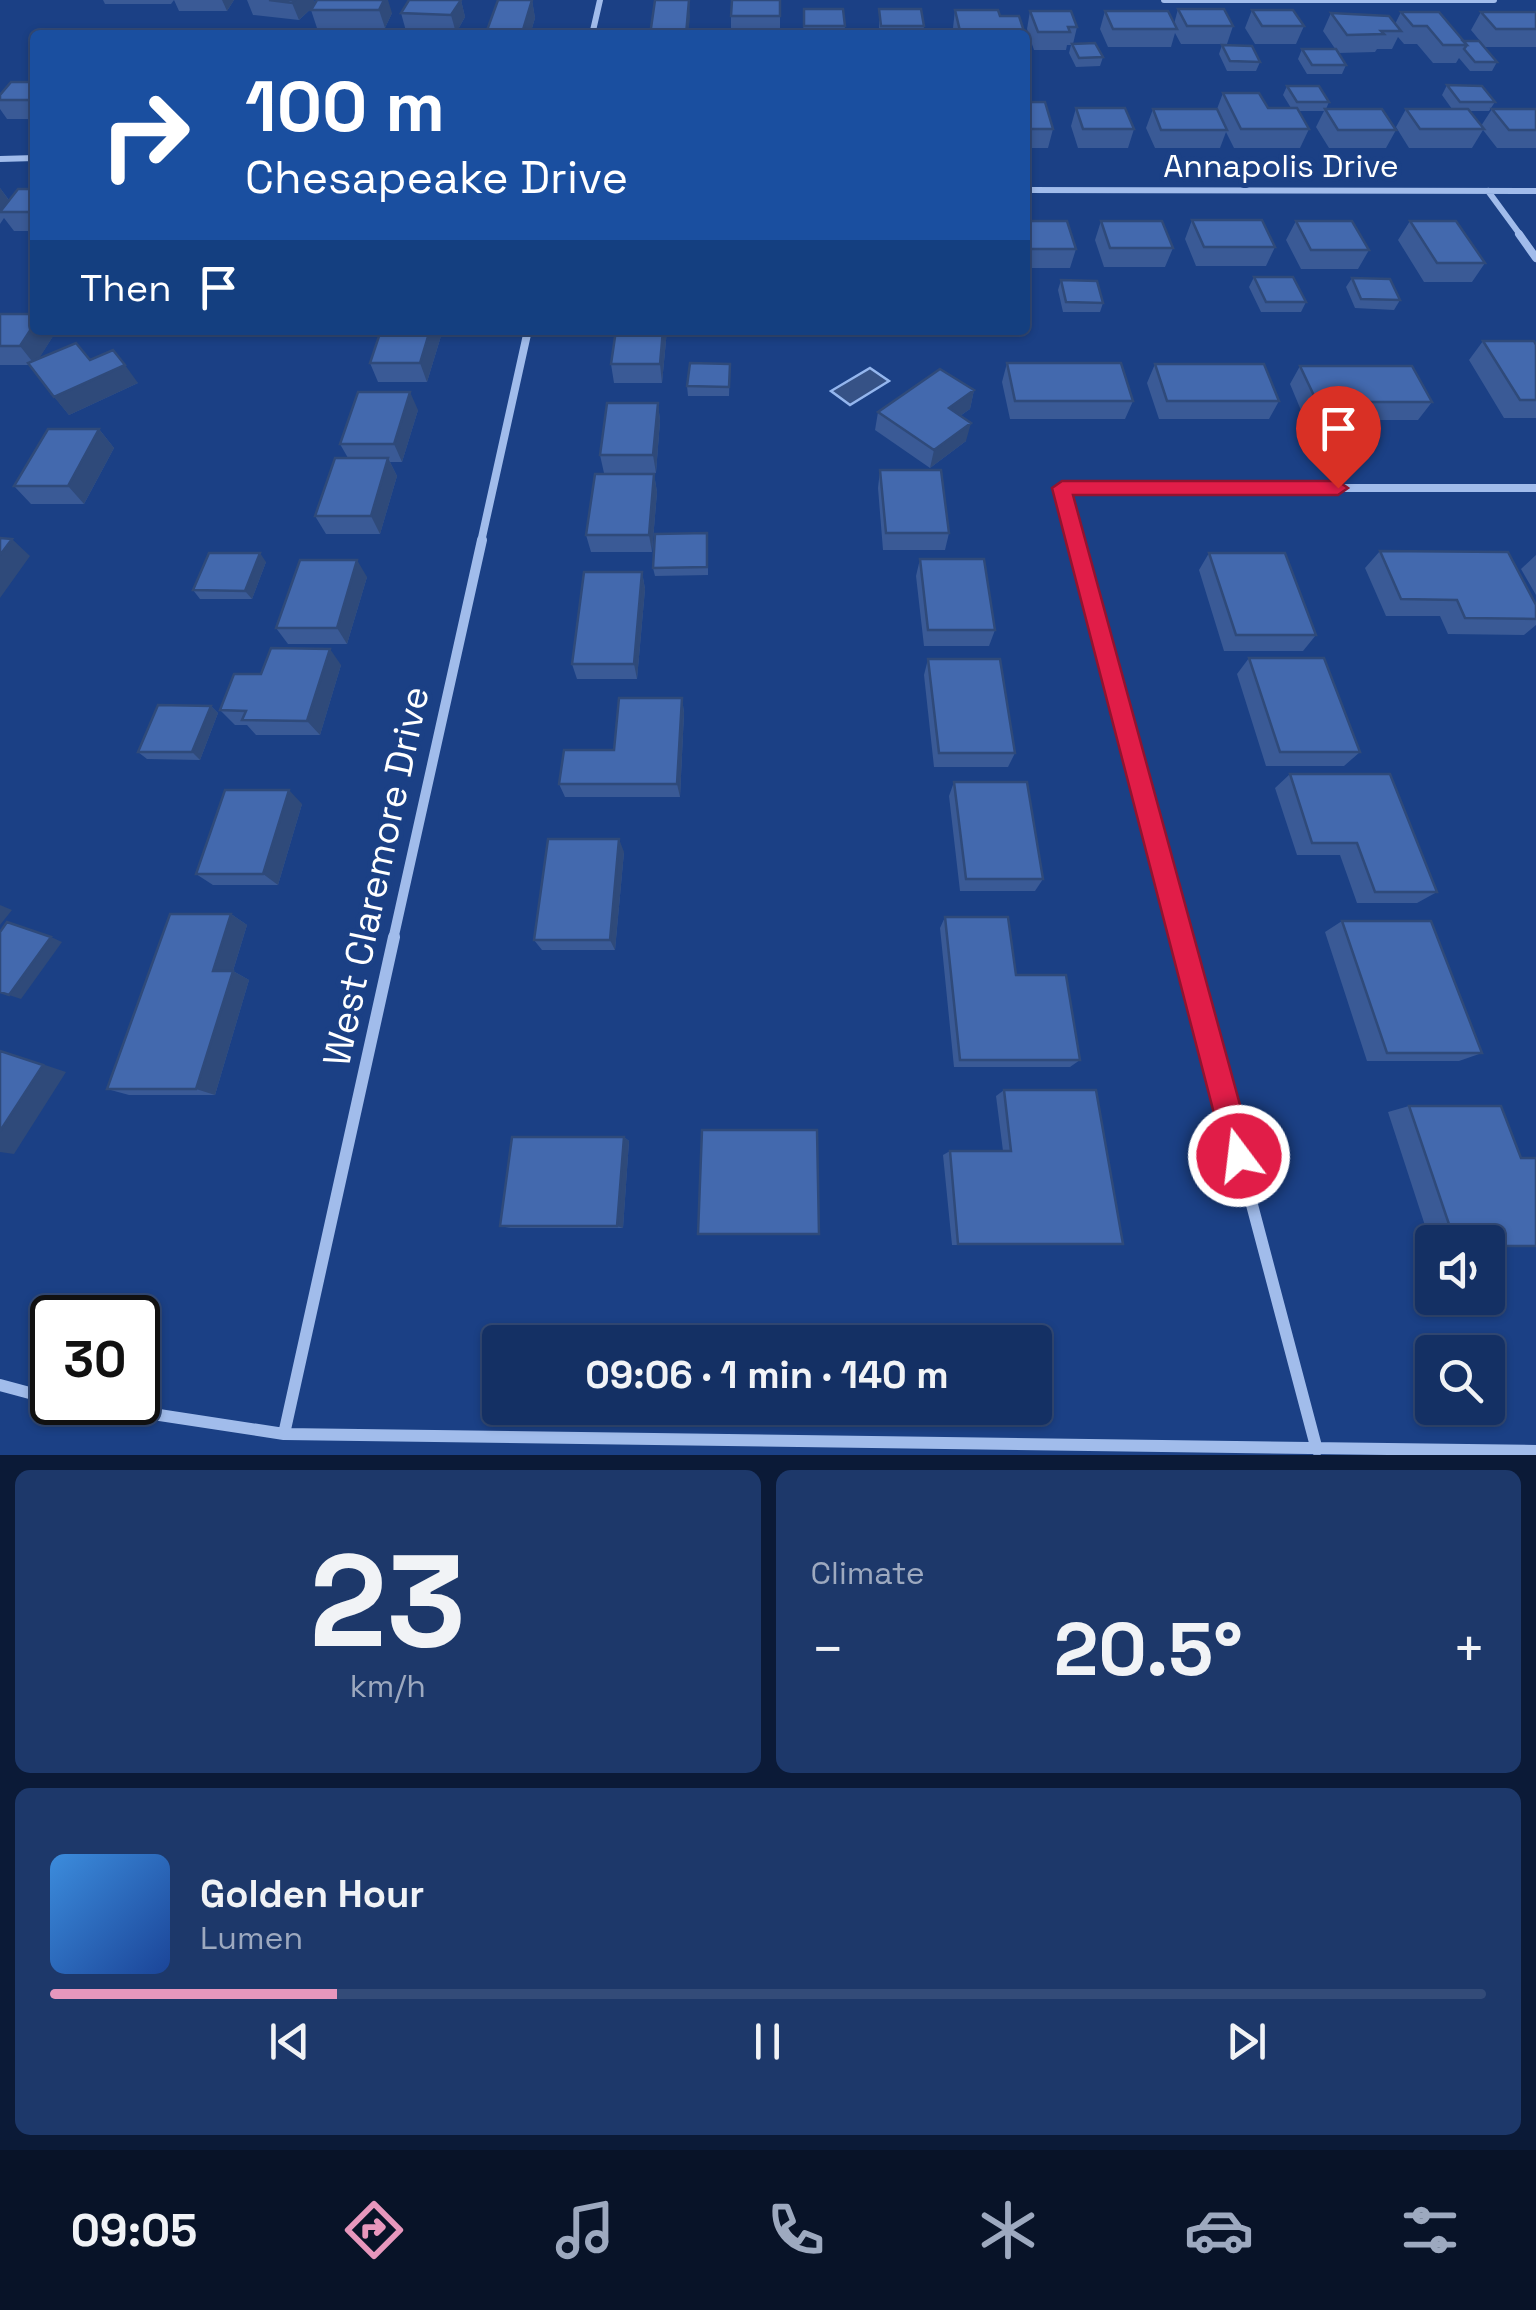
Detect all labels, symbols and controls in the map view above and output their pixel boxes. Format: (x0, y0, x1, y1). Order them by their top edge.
text: 100 m (245, 62, 445, 151)
icon: right (80, 70, 210, 200)
street label: Annapolis Drive (1163, 146, 1399, 186)
text: Chesapeake Drive (245, 149, 628, 206)
icon: arrive (191, 260, 246, 315)
text: Then (80, 264, 171, 312)
pin (1296, 386, 1381, 489)
icon: arrive (1311, 401, 1366, 456)
street label: West Claremore Drive (312, 682, 440, 1070)
position arrow (1187, 1104, 1291, 1208)
map controls (1415, 1225, 1505, 1425)
button: sound (1415, 1225, 1505, 1315)
speed limit sign: 30 (30, 1295, 160, 1425)
button: search (1415, 1335, 1505, 1425)
text: 09:06 · 1 min · 140 m (585, 1351, 949, 1399)
text: 23 (310, 1518, 466, 1684)
text: Climate (811, 1553, 925, 1593)
text: 20.5° (1054, 1601, 1243, 1697)
text: − (811, 1614, 845, 1684)
text: + (1452, 1614, 1486, 1684)
text: km/h (350, 1666, 426, 1706)
text: Golden Hour (200, 1870, 424, 1918)
text: Lumen (200, 1918, 303, 1958)
icon: previous (262, 2014, 317, 2069)
icon: pause (740, 2014, 795, 2069)
icon: next (1219, 2014, 1274, 2069)
icon: directions (339, 2195, 409, 2265)
icon: music (550, 2195, 620, 2265)
icon: phone (761, 2195, 831, 2265)
icon: climate (973, 2195, 1043, 2265)
icon: car (1184, 2195, 1254, 2265)
icon: filters (1395, 2195, 1465, 2265)
text: 09:05 (71, 2202, 197, 2259)

